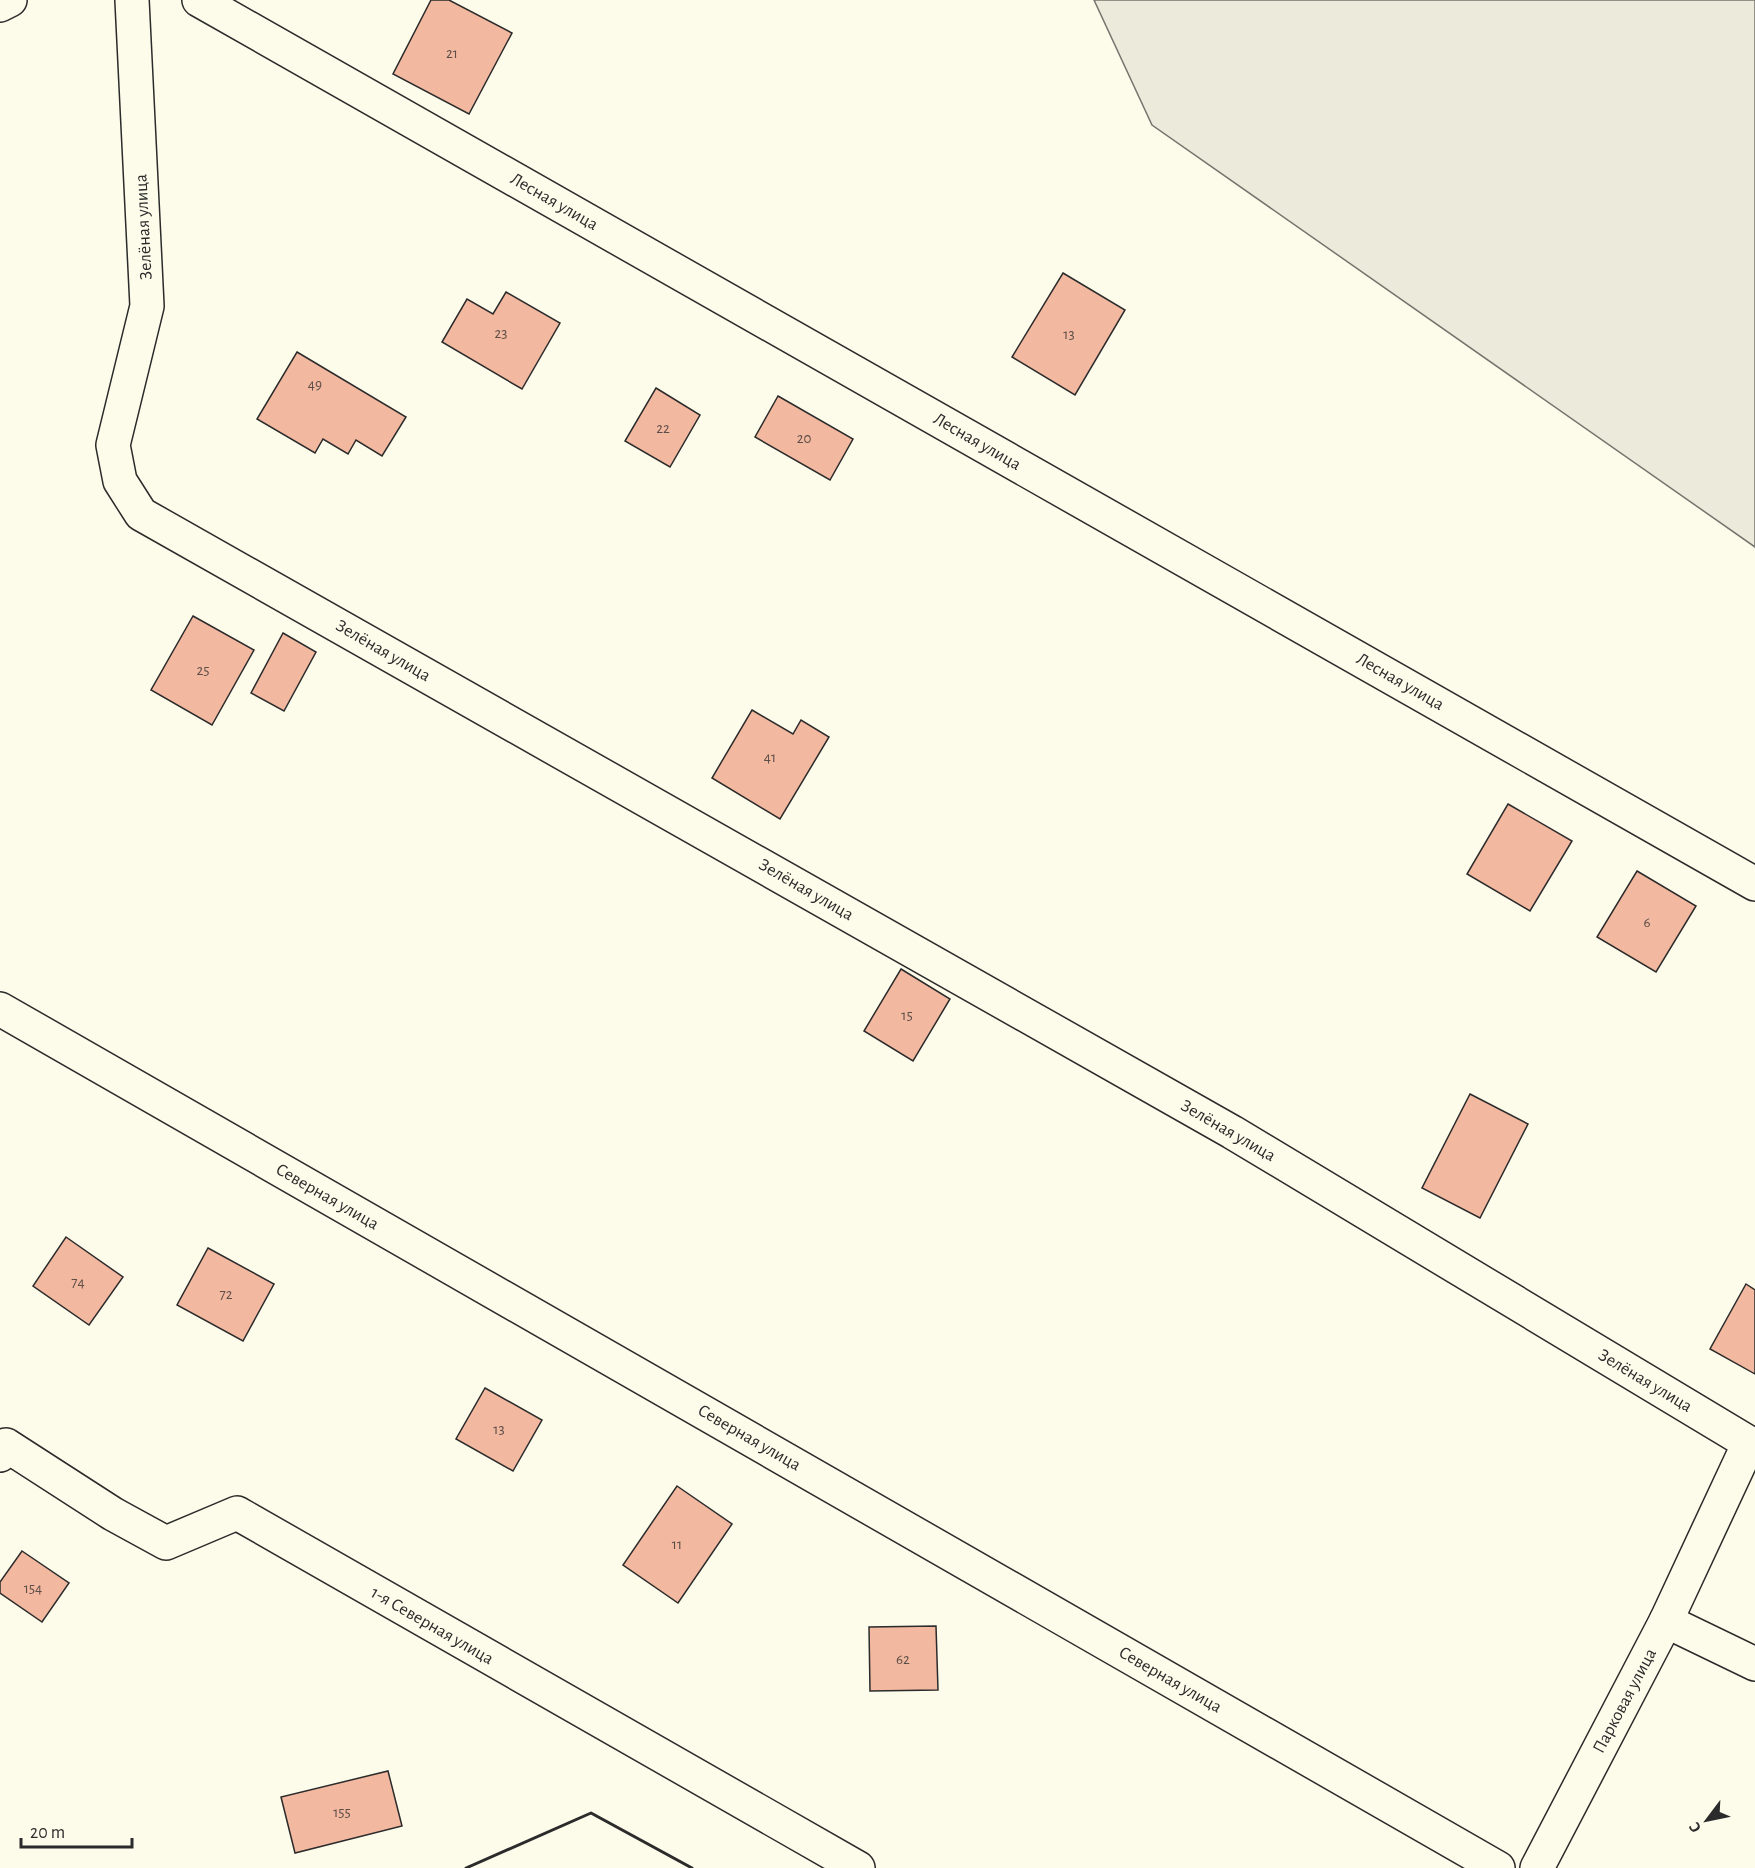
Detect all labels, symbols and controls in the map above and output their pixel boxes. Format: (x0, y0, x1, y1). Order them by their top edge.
house number: 21 (446, 46, 458, 61)
street label: Лесная улица (507, 170, 601, 234)
street label: Зелёная улица (132, 174, 156, 280)
house number: 23 (494, 326, 508, 341)
house number: 13 (1063, 327, 1075, 342)
house number: 49 (308, 377, 322, 392)
street label: Лесная улица (930, 410, 1024, 474)
house number: 22 (656, 421, 670, 436)
house number: 20 (797, 431, 811, 446)
street label: Зелёная улица (333, 617, 433, 685)
street label: Лесная улица (1353, 650, 1447, 714)
house number: 25 (196, 663, 210, 678)
house number: 41 (764, 750, 776, 765)
street label: Зелёная улица (756, 856, 856, 924)
house number: 6 (1643, 915, 1651, 930)
house number: 15 (901, 1008, 913, 1023)
street label: Зелёная улица (1178, 1097, 1278, 1165)
street label: Северная улица (272, 1160, 382, 1234)
house number: 74 (71, 1275, 85, 1290)
house number: 72 (219, 1287, 233, 1302)
street label: Зелёная улица (1595, 1346, 1695, 1416)
street label: Северная улица (694, 1401, 804, 1475)
house number: 13 (493, 1422, 505, 1437)
house number: 11 (672, 1537, 682, 1552)
house number: 154 (24, 1581, 42, 1596)
street label: 1-я Северная улица (368, 1584, 496, 1668)
street label: Северная улица (1115, 1643, 1225, 1717)
street label: Парковая улица (1590, 1646, 1660, 1756)
house number: 62 (896, 1652, 910, 1667)
north arrow (1677, 1790, 1737, 1850)
house number: 155 (333, 1805, 351, 1820)
scale bar (21, 1811, 132, 1849)
text: С (1686, 1819, 1704, 1835)
text: 20 m (30, 1824, 65, 1842)

